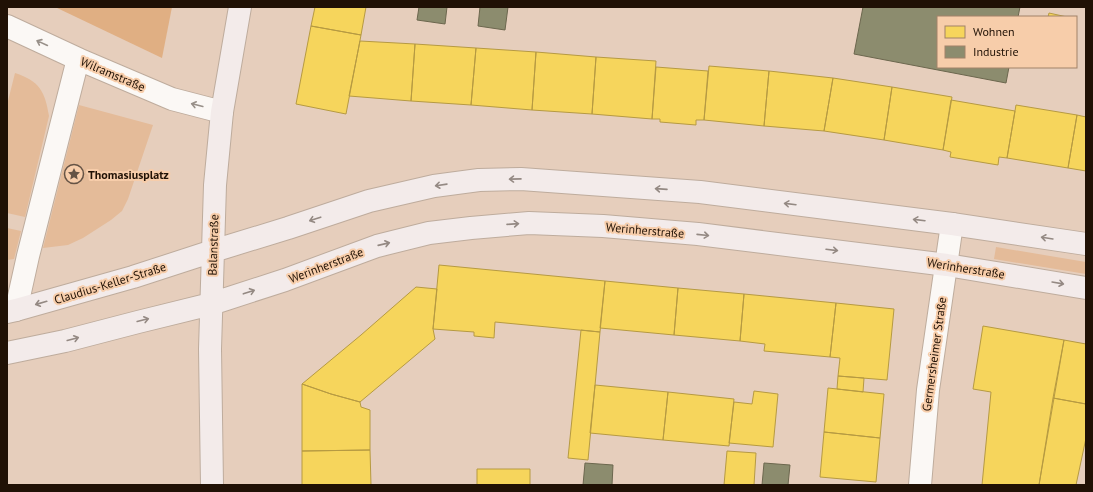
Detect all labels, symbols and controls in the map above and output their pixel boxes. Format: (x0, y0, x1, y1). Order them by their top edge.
legend (937, 16, 1077, 68)
text: Wohnen (973, 24, 1015, 39)
one-way arrow (37, 38, 49, 46)
text: Industrie (973, 44, 1019, 59)
street label: Wilramstraße (78, 54, 148, 94)
one-way arrow (191, 101, 204, 109)
place icon: Thomasiusplatz (63, 163, 85, 185)
place label: Thomasiusplatz (88, 167, 169, 182)
one-way arrow (509, 175, 522, 183)
one-way arrow (435, 181, 448, 189)
one-way arrow (655, 186, 668, 193)
one-way arrow (784, 200, 797, 207)
street label: Balanstraße (204, 214, 222, 276)
one-way arrow (310, 216, 322, 224)
one-way arrow (913, 216, 926, 223)
street label: Werinherstraße (605, 219, 685, 241)
one-way arrow (506, 221, 519, 228)
one-way arrow (696, 231, 709, 239)
one-way arrow (1041, 234, 1054, 242)
one-way arrow (377, 240, 390, 247)
street label: Werinherstraße (287, 244, 365, 286)
one-way arrow (825, 247, 838, 254)
street label: Werinherstraße (926, 254, 1006, 282)
street label: Claudius-Keller-Straße (52, 259, 168, 307)
one-way arrow (1051, 279, 1064, 287)
one-way arrow (242, 288, 255, 295)
street label: Germersheimer Straße (919, 296, 949, 412)
one-way arrow (35, 300, 48, 307)
one-way arrow (137, 316, 150, 324)
one-way arrow (66, 335, 79, 342)

